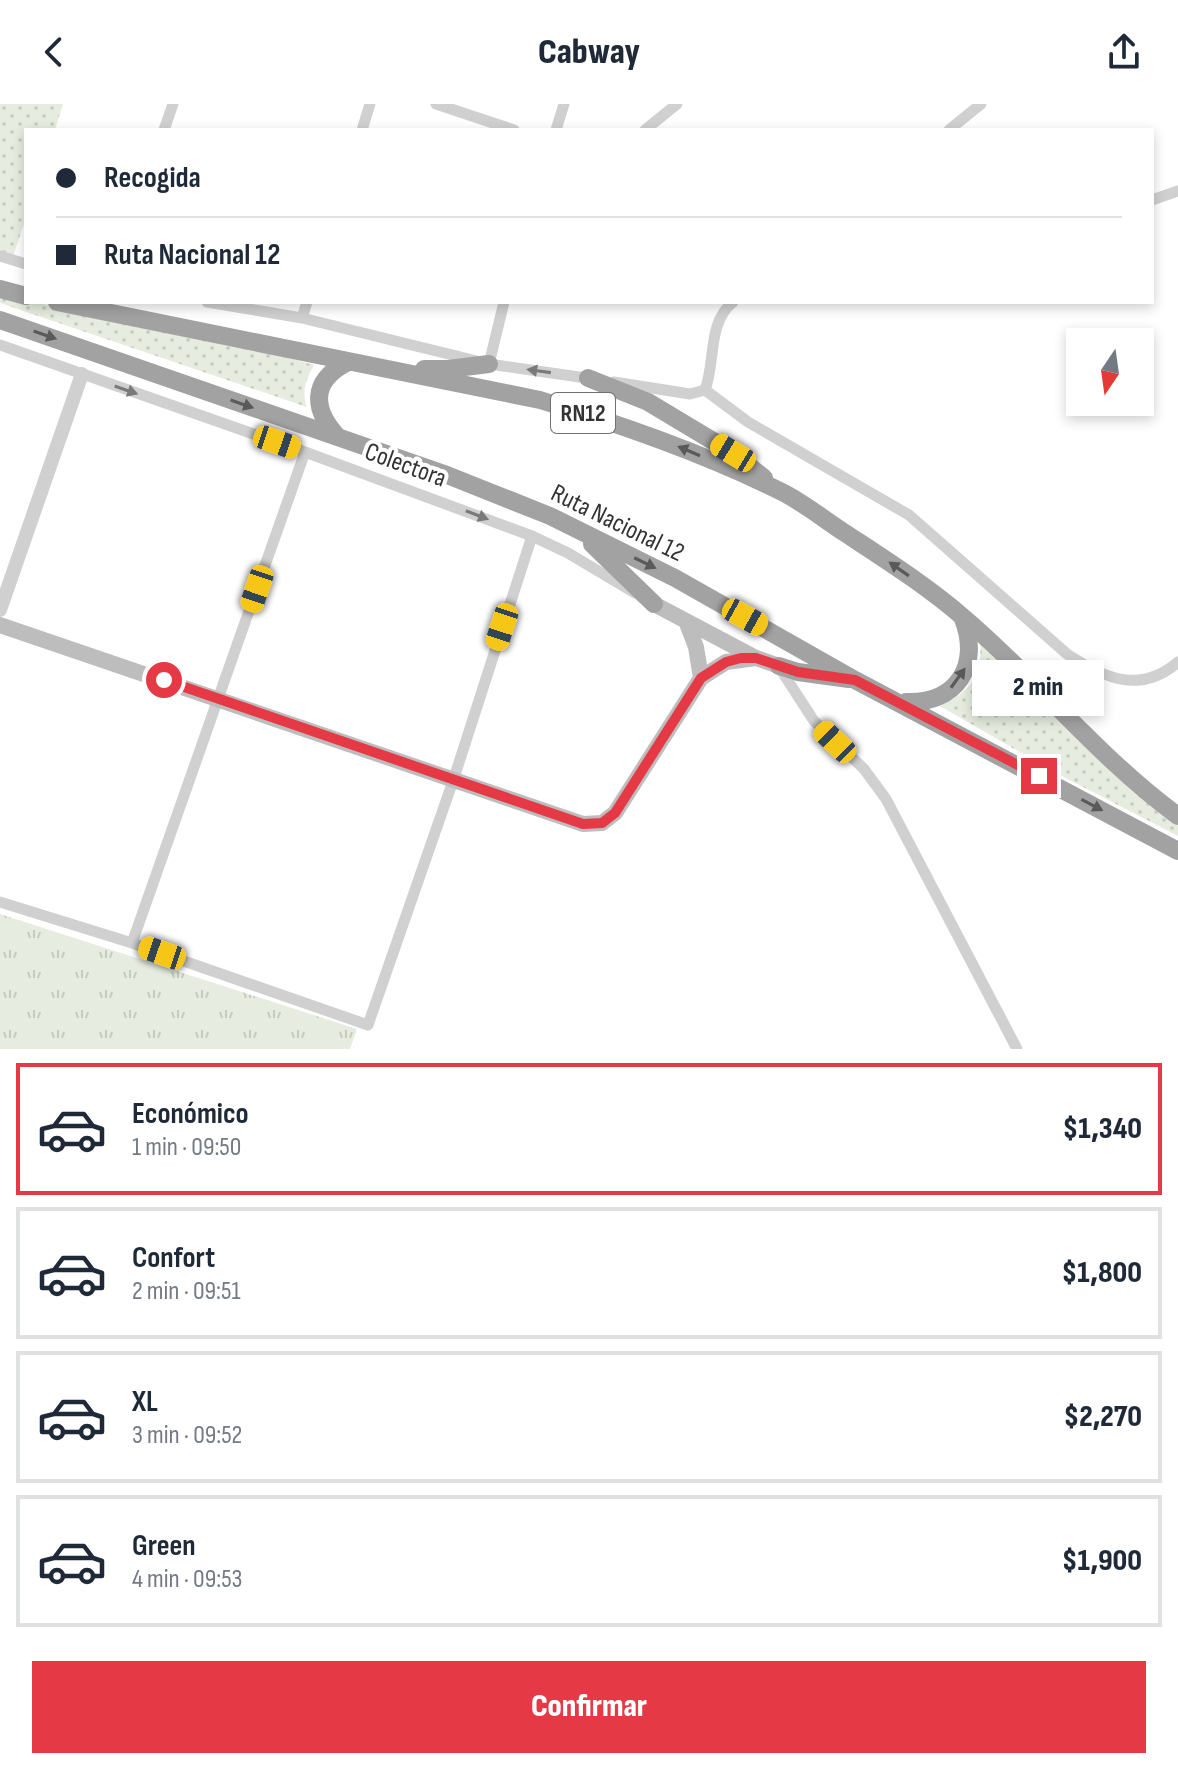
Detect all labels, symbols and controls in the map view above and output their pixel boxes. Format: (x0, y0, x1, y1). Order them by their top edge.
icon: back (32, 30, 76, 74)
icon: share (1102, 30, 1146, 74)
text: Cabway (538, 31, 640, 74)
text: Recogida (104, 160, 201, 196)
text: Ruta Nacional 12 (104, 237, 280, 273)
north arrow (1066, 328, 1154, 416)
map controls (1066, 328, 1154, 416)
one-way arrow (33, 330, 57, 342)
one-way arrow (526, 364, 551, 377)
one-way arrow (115, 384, 139, 396)
road number: RN12 (551, 393, 615, 433)
one-way arrow (231, 398, 255, 410)
car (250, 423, 304, 461)
car (706, 430, 760, 476)
street label: Colectora (361, 436, 450, 494)
one-way arrow (677, 445, 700, 458)
street label: Ruta Nacional 12 (546, 478, 689, 569)
one-way arrow (465, 509, 489, 522)
one-way arrow (633, 556, 656, 570)
car (238, 562, 276, 616)
one-way arrow (889, 562, 910, 577)
car (718, 595, 772, 639)
car (483, 600, 521, 654)
callout: 2 min (973, 660, 1105, 716)
route start (146, 662, 182, 698)
one-way arrow (950, 667, 966, 689)
text: 2 min (1013, 672, 1063, 703)
car (809, 717, 861, 767)
route end (1021, 758, 1057, 794)
one-way arrow (1081, 798, 1104, 811)
car (135, 934, 189, 972)
icon: car (36, 1093, 108, 1165)
text: Económico (132, 1096, 249, 1132)
text: $1,340 (1063, 1111, 1142, 1147)
text: 1 min · 09:50 (132, 1132, 241, 1163)
icon: car (36, 1237, 108, 1309)
text: Confort (132, 1240, 215, 1276)
text: $1,800 (1062, 1255, 1142, 1291)
text: 2 min · 09:51 (132, 1276, 241, 1307)
icon: car (36, 1381, 108, 1453)
text: XL (132, 1384, 158, 1420)
text: $2,270 (1064, 1399, 1142, 1435)
text: 3 min · 09:52 (132, 1420, 242, 1451)
icon: car (36, 1525, 108, 1597)
text: Green (132, 1528, 196, 1564)
text: $1,900 (1062, 1543, 1142, 1579)
text: 4 min · 09:53 (132, 1564, 242, 1595)
button: Confirmar (32, 1661, 1146, 1753)

